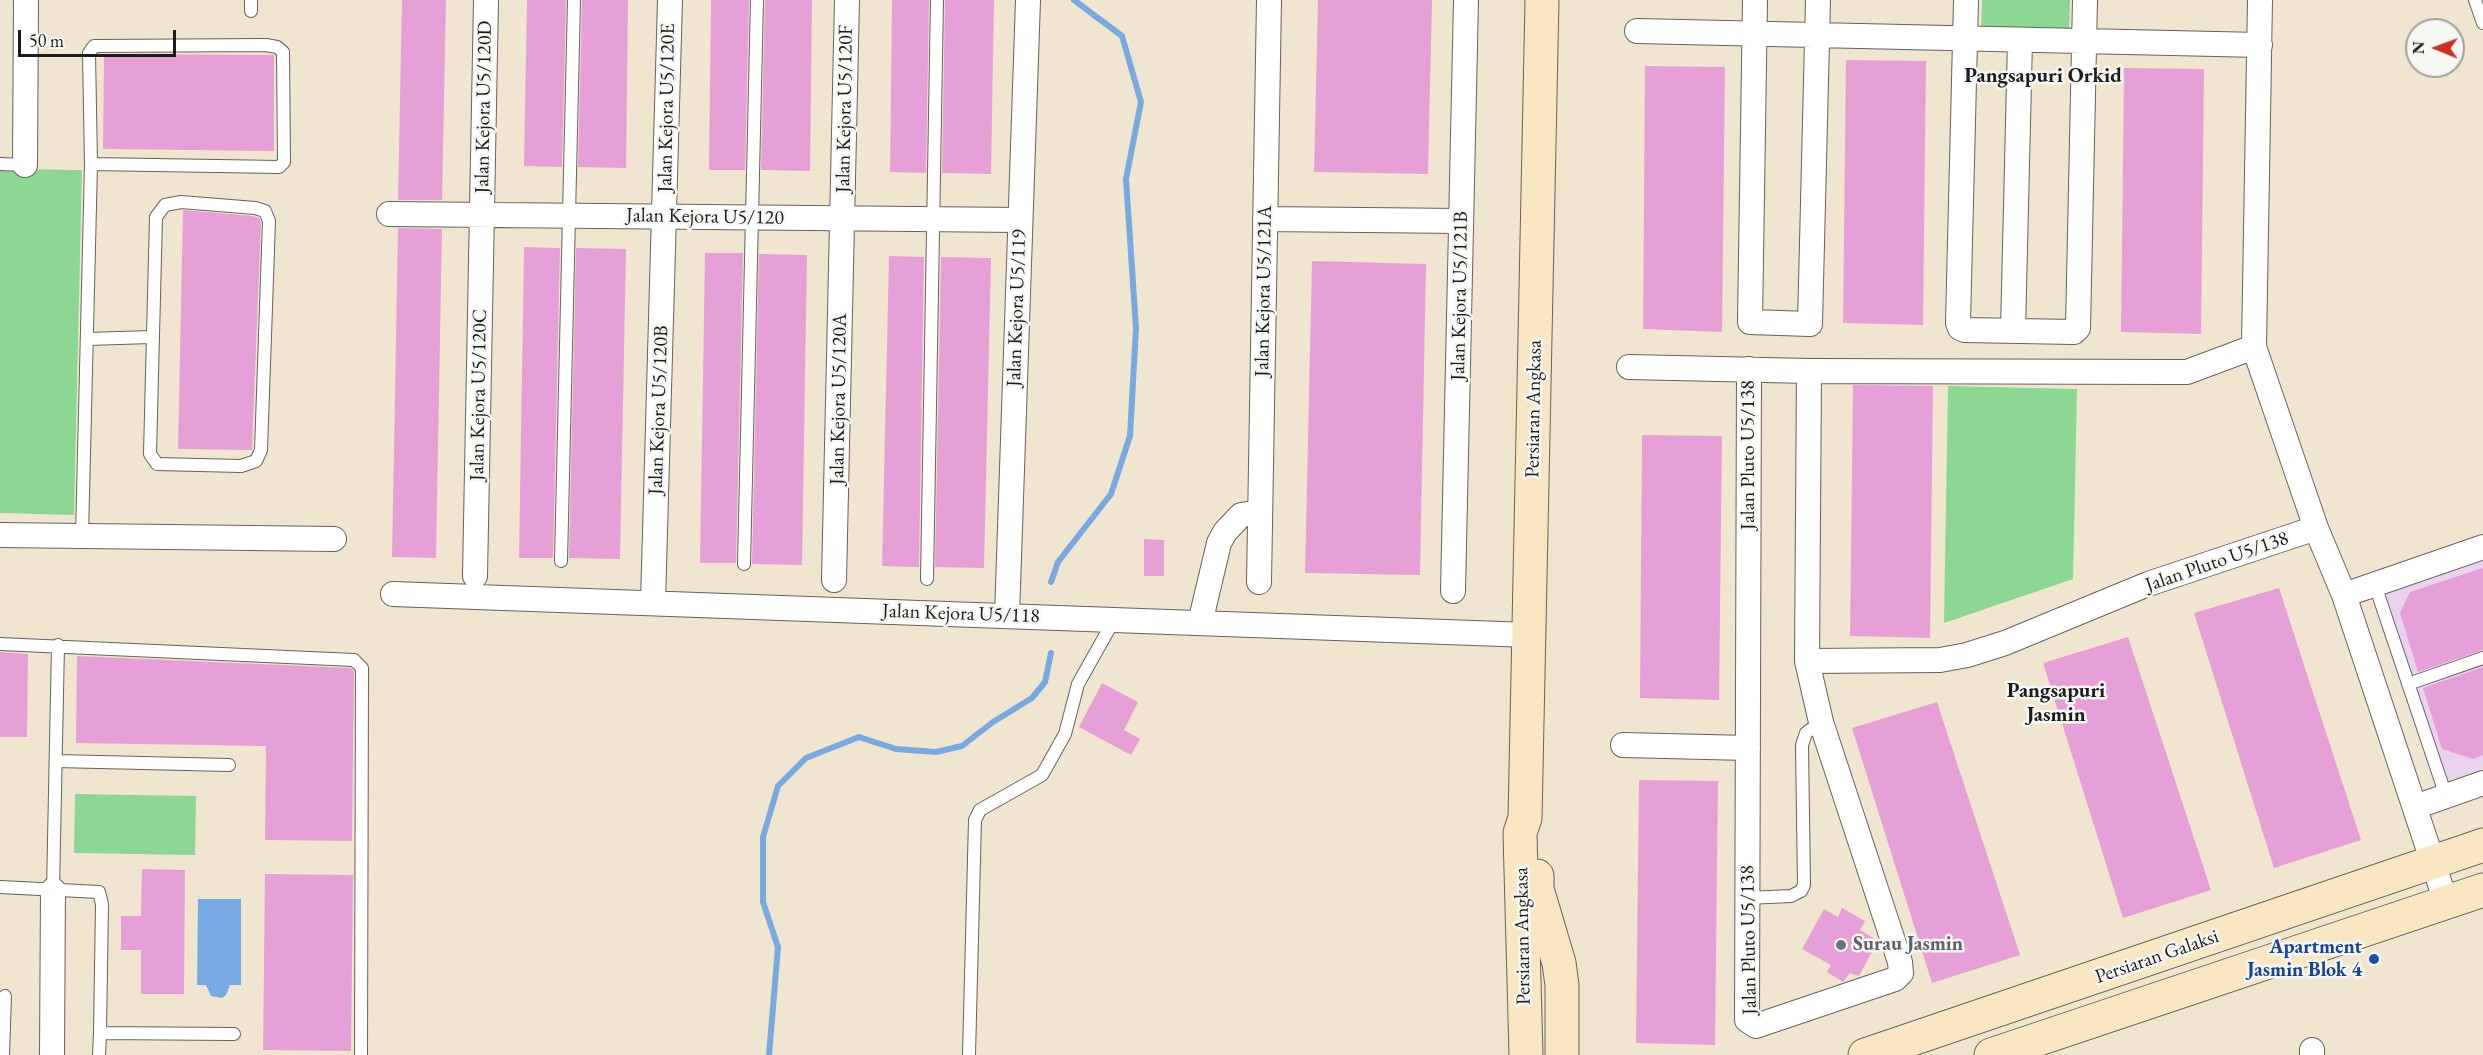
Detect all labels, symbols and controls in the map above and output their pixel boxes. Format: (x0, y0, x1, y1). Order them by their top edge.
scale bar (21, 18, 178, 56)
north arrow (2405, 18, 2465, 78)
street label: Jalan Kejora U5/120D (470, 20, 498, 194)
street label: Jalan Kejora U5/120E (654, 23, 680, 193)
street label: Jalan Kejora U5/120F (832, 25, 858, 193)
text: 50 m (29, 29, 64, 52)
text: N (2408, 41, 2429, 54)
district label: Pangsapuri Orkid (1964, 63, 2122, 89)
street label: Jalan Kejora U5/120 (626, 204, 784, 230)
street label: Jalan Kejora U5/121A (1251, 205, 1277, 377)
street label: Jalan Kejora U5/121B (1447, 211, 1473, 381)
street label: Jalan Kejora U5/119 (1002, 229, 1032, 387)
street label: Jalan Kejora U5/120C (466, 309, 492, 481)
street label: Jalan Kejora U5/120A (826, 313, 852, 485)
street label: Jalan Kejora U5/120B (644, 325, 674, 495)
street label: Persiaran Angkasa (1521, 340, 1547, 478)
street label: Jalan Pluto U5/138 (1737, 380, 1761, 530)
street label: Jalan Pluto U5/138 (2142, 526, 2292, 598)
street label: Jalan Kejora U5/118 (882, 599, 1040, 629)
district label: Pangsapuri Jasmin (2007, 678, 2105, 728)
street label: Jalan Pluto U5/138 (1736, 865, 1762, 1015)
street label: Persiaran Angkasa (1510, 867, 1536, 1005)
street label: Persiaran Galaksi (2092, 925, 2222, 989)
place label: Surau Jasmin (1853, 933, 1963, 957)
place label: Apartment Jasmin Blok 4 (2247, 936, 2362, 983)
marker: Surau Jasmin (1834, 938, 1848, 952)
marker: Apartment Jasmin Blok 4 (2367, 952, 2381, 966)

